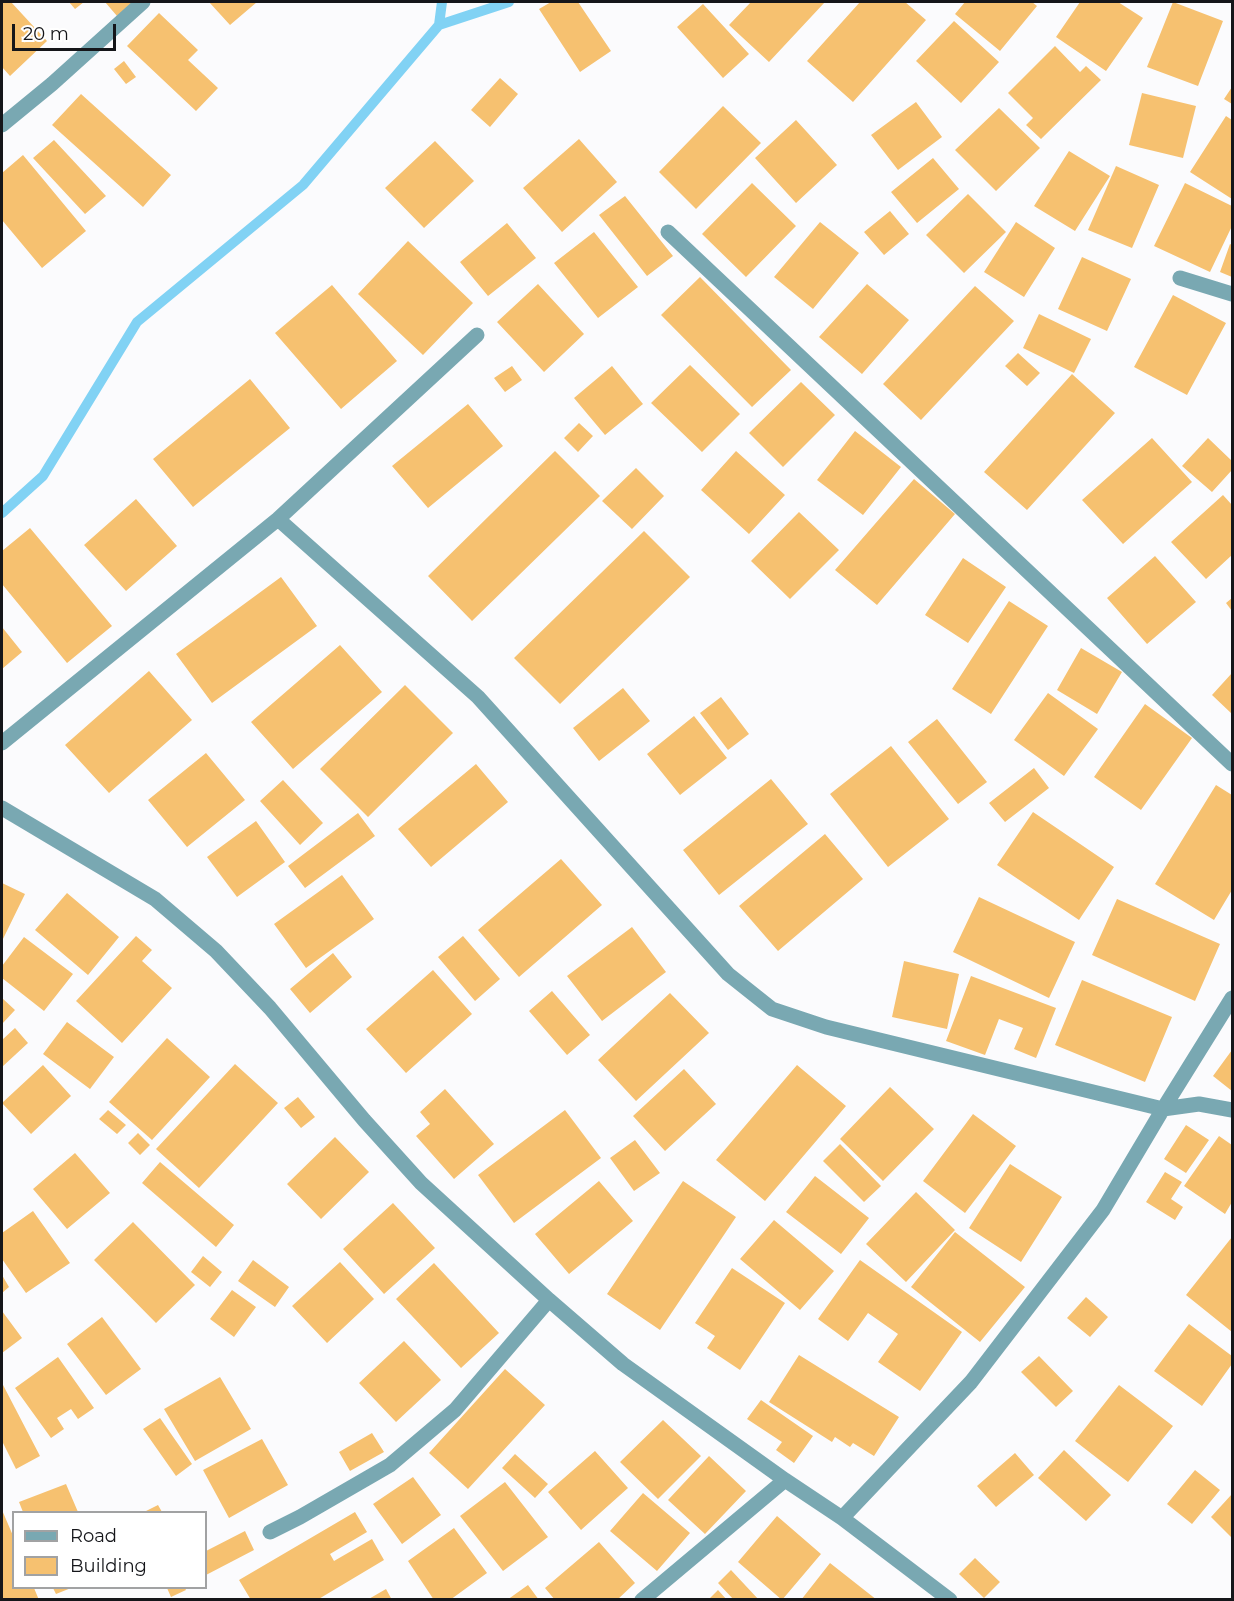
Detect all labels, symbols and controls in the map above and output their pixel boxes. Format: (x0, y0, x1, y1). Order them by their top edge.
scale bar (15, 12, 118, 50)
text: 20 m (23, 23, 69, 45)
legend (12, 1511, 207, 1589)
text: Road (70, 1525, 117, 1547)
text: Building (70, 1555, 147, 1577)

